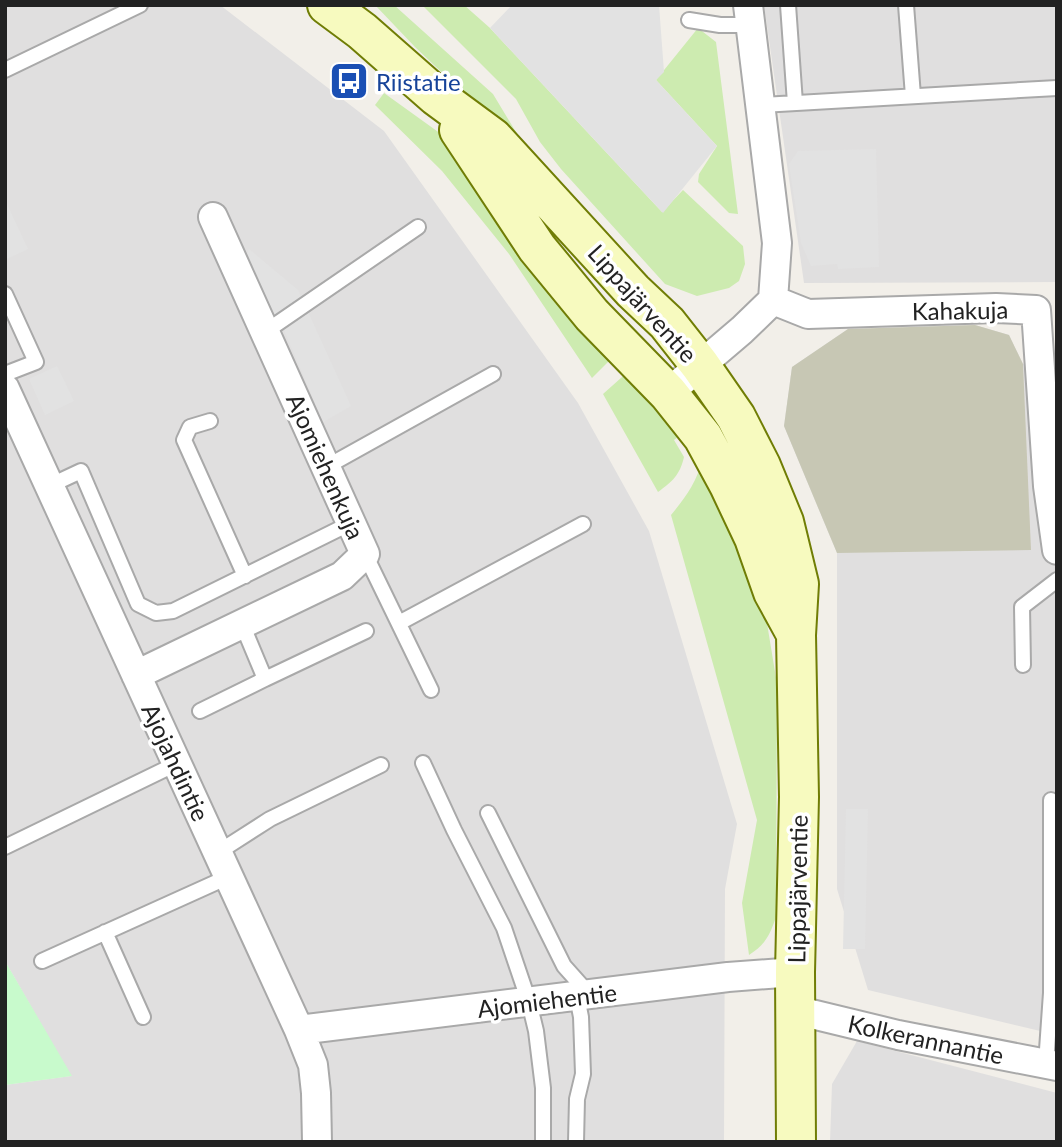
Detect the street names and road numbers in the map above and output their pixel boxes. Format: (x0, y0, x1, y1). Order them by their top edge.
street label: Lippajärventie (582, 238, 704, 368)
street label: Kahakuja (912, 295, 1008, 325)
street label: Ajomiehenkuja (281, 389, 371, 543)
street label: Ajojahdintie (136, 699, 216, 825)
street label: Lippajärventie (781, 814, 813, 964)
street label: Ajomiehentie (476, 977, 618, 1023)
street label: Kolkerannantie (846, 1008, 1006, 1070)

